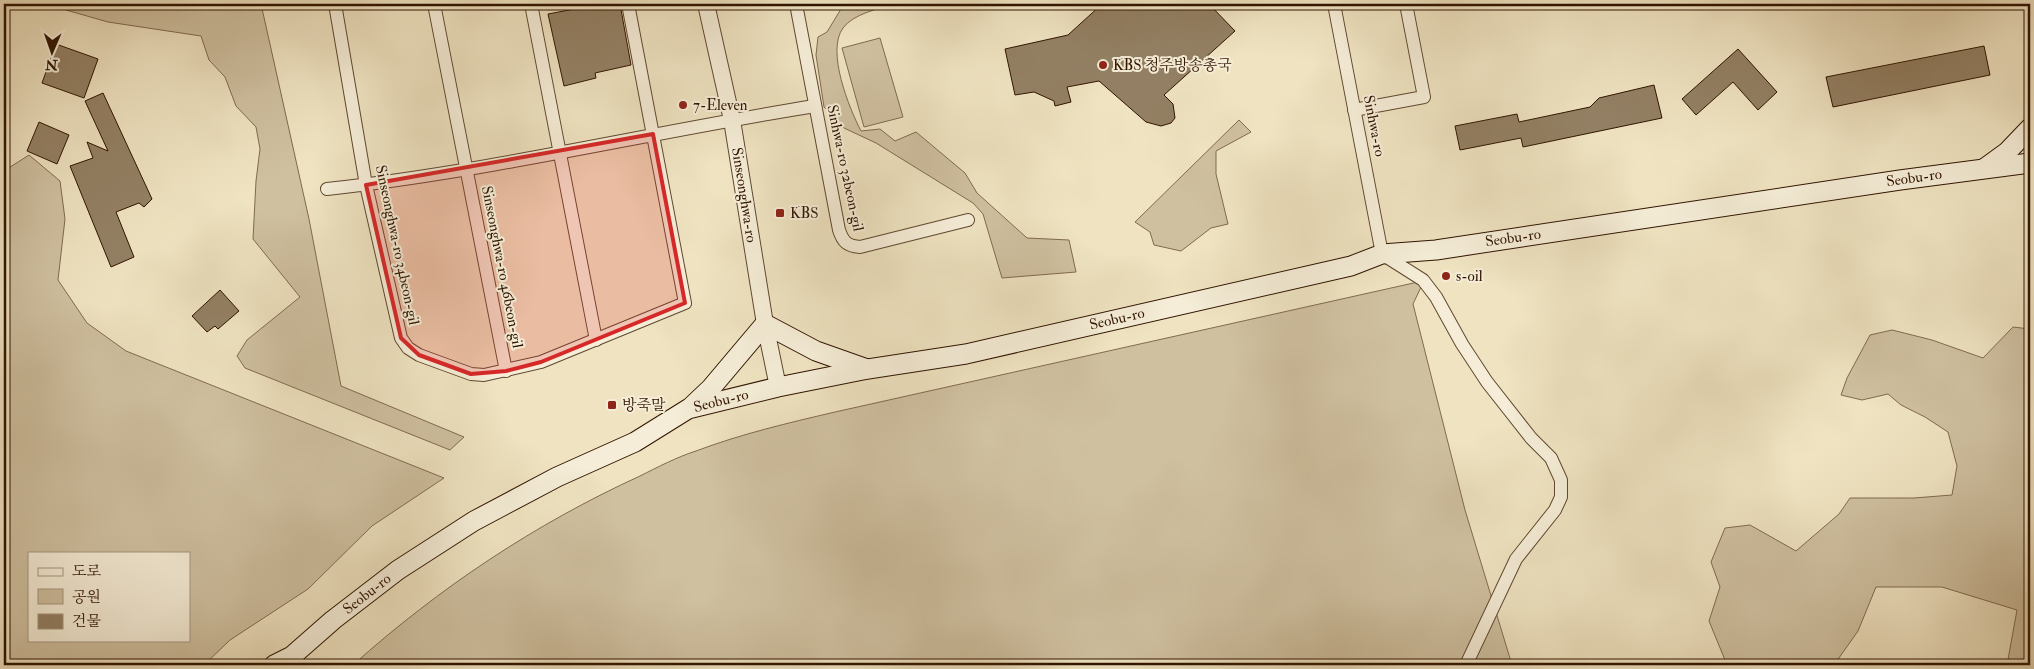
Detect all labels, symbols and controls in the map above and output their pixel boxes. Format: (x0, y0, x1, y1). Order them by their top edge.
north arrow (28, 28, 78, 78)
text: N (45, 56, 59, 73)
place label: KBS 청주방송총국 (1113, 56, 1232, 75)
marker: KBS 청주방송총국 (1097, 59, 1109, 71)
street label: Sinhwa-ro (1359, 94, 1389, 158)
place label: 7-Eleven (693, 96, 748, 115)
marker: 7-Eleven (677, 99, 689, 111)
street label: Sinhwa-ro 32beon-gil (822, 103, 868, 233)
street label: Sinseonghwa-ro (727, 146, 761, 244)
street label: Sinseonghwa-ro 34beon-gil (371, 163, 423, 327)
street label: Seobu-ro (1885, 165, 1943, 191)
street label: Sinseonghwa-ro 46beon-gil (477, 184, 527, 350)
place label: KBS (790, 204, 819, 223)
marker: KBS (774, 207, 786, 219)
street label: Seobu-ro (1484, 225, 1542, 251)
place label: s-oil (1456, 267, 1483, 286)
marker: s-oil (1440, 270, 1452, 282)
street label: Seobu-ro (1088, 303, 1146, 335)
street label: Seobu-ro (692, 385, 750, 417)
place label: 방죽말 (622, 396, 666, 415)
marker: 방죽말 (606, 399, 618, 411)
legend (28, 552, 190, 642)
text: 도로 (72, 562, 101, 581)
street label: Seobu-ro (339, 569, 395, 619)
text: 공원 (72, 588, 101, 607)
text: 건물 (72, 612, 101, 631)

